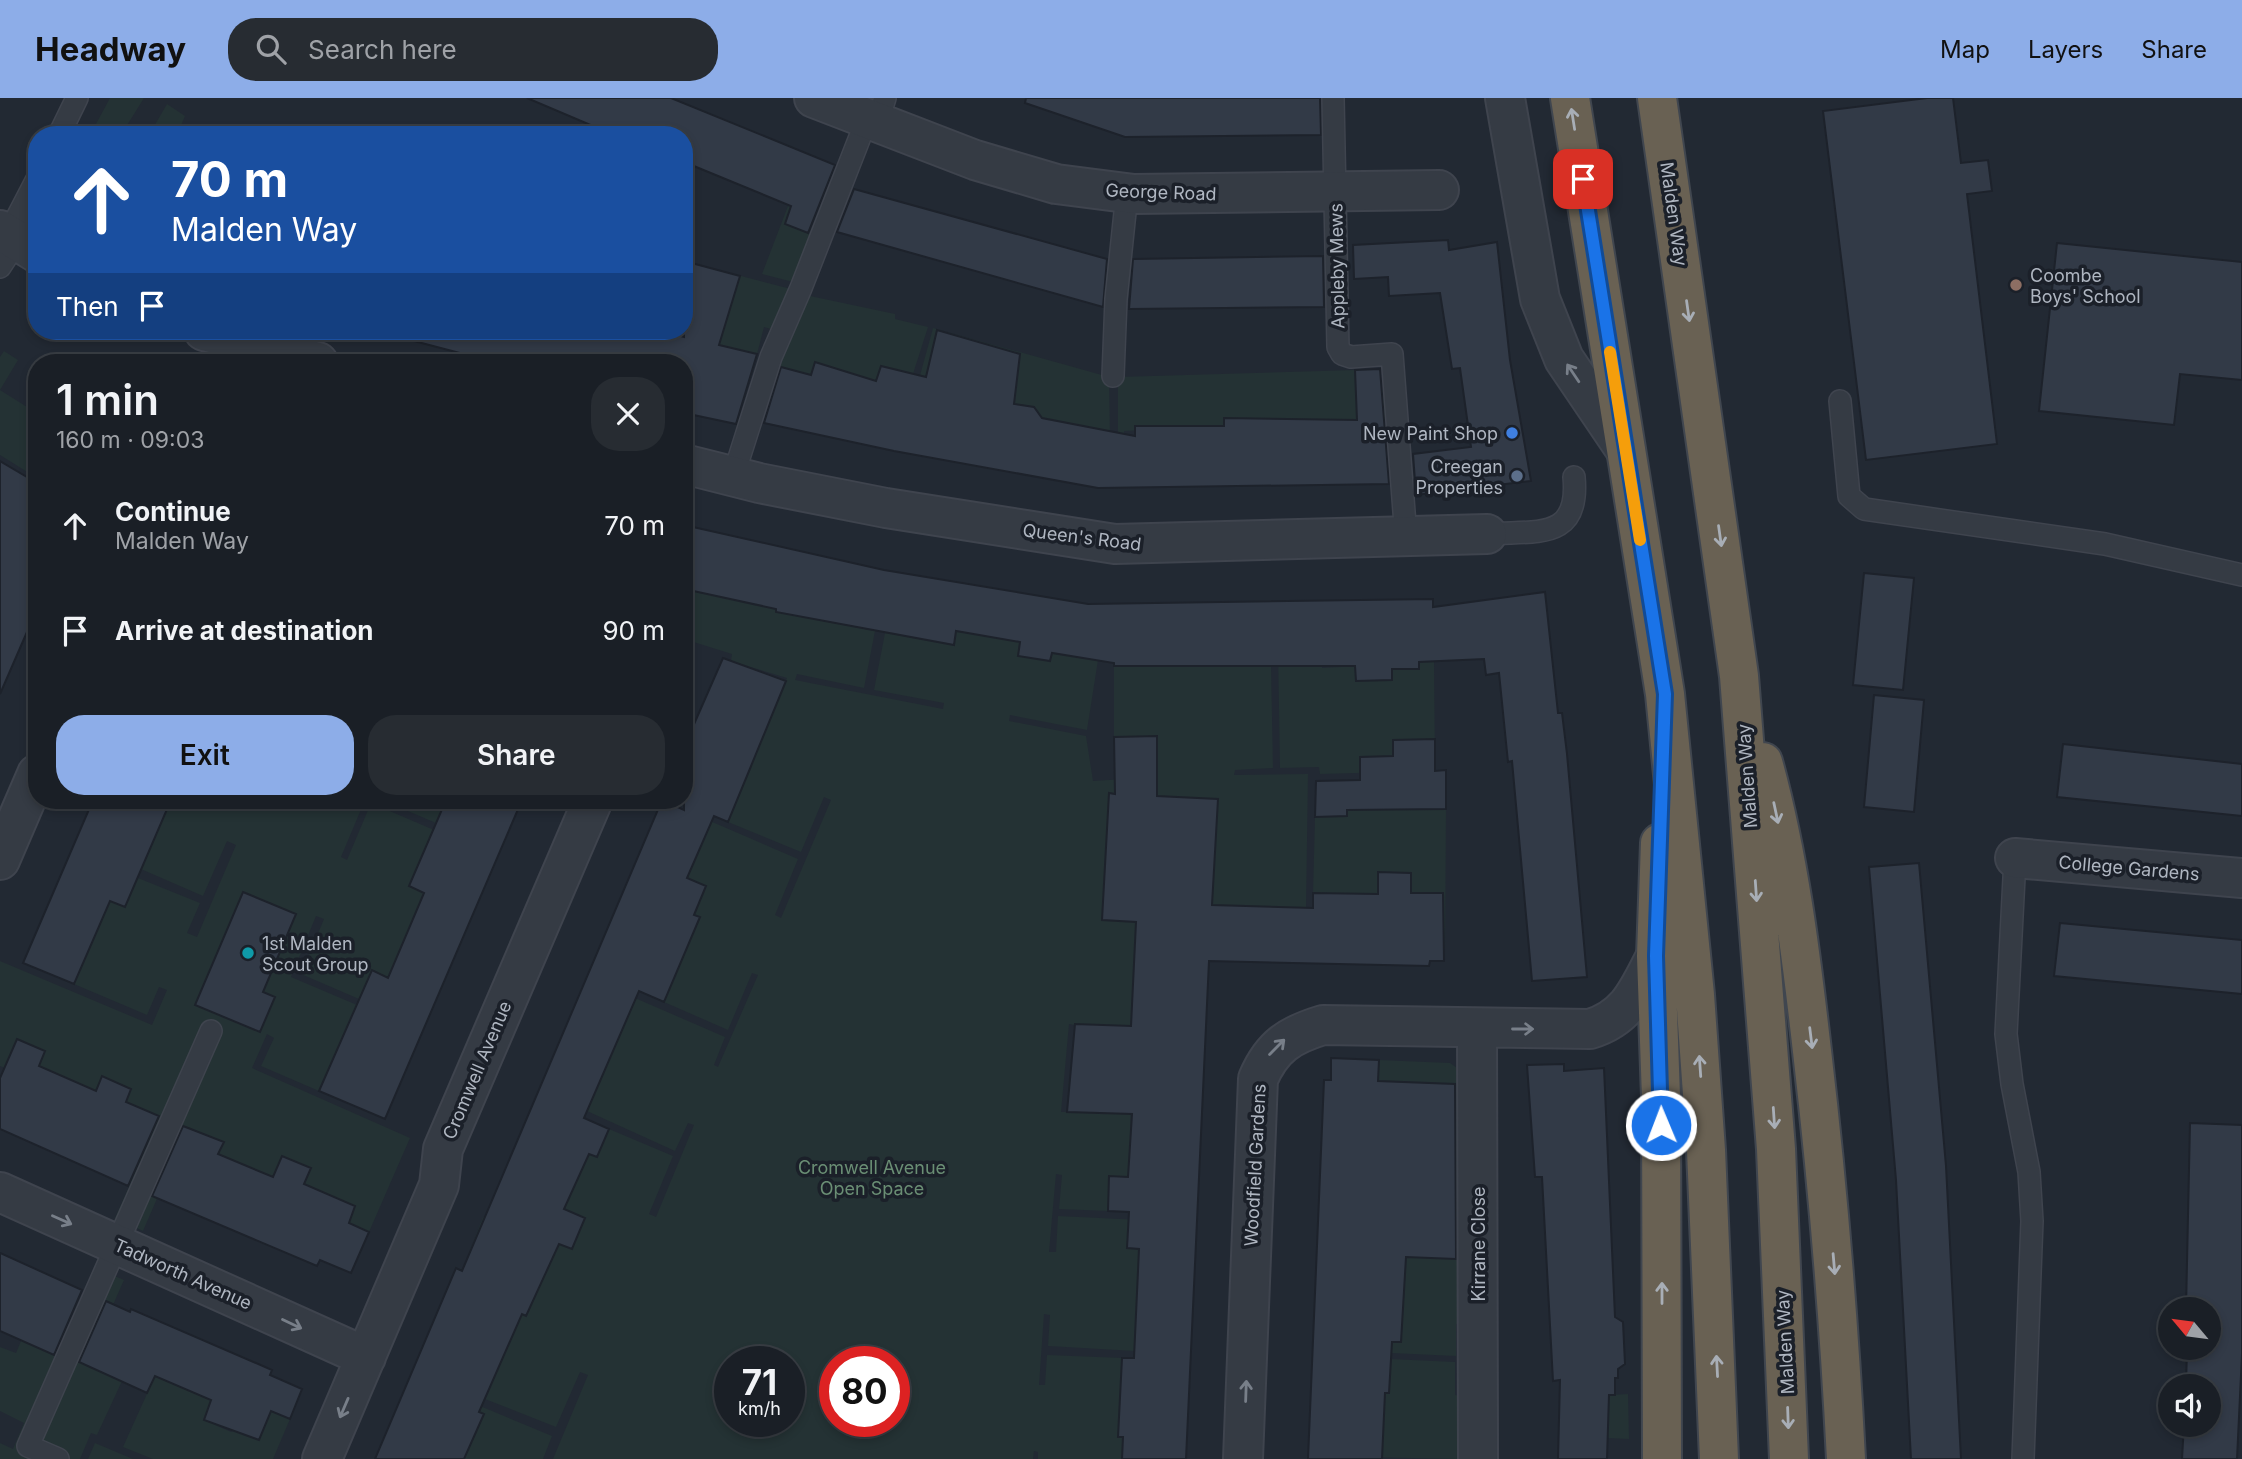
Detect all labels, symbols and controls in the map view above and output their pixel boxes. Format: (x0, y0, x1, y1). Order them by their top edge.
search box (228, 18, 718, 81)
text: Headway (35, 29, 186, 69)
icon: search (252, 30, 290, 68)
text: Search here (308, 34, 457, 65)
text: Map (1940, 35, 1990, 64)
text: Layers (2028, 35, 2103, 64)
text: Share (2141, 35, 2207, 64)
one-way arrow (1566, 108, 1579, 130)
pin (1553, 149, 1613, 209)
text: 70 m (171, 150, 288, 209)
icon: ahead (56, 154, 147, 245)
icon: arrive (1564, 160, 1602, 198)
street label: Malden Way (1656, 161, 1692, 267)
street label: George Road (1105, 180, 1217, 204)
street label: Appleby Mews (1325, 203, 1349, 329)
text: Malden Way (171, 210, 357, 249)
place label: Coombe Boys' School (2030, 265, 2141, 307)
marker: Coombe Boys' School (2008, 277, 2024, 293)
icon: arrive (133, 287, 171, 325)
text: Then (56, 291, 119, 322)
one-way arrow (1682, 299, 1695, 322)
one-way arrow (1566, 364, 1580, 383)
text: 1 min (56, 374, 159, 425)
button: close (591, 377, 665, 451)
place label: New Paint Shop (1363, 423, 1498, 444)
marker: New Paint Shop (1504, 425, 1520, 441)
text: 160 m · 09:03 (56, 426, 204, 454)
place label: Creegan Properties (1415, 456, 1503, 498)
marker: Creegan Properties (1509, 468, 1525, 484)
text: Continue (115, 496, 231, 527)
icon: ahead (56, 507, 94, 545)
text: 70 m (604, 510, 665, 541)
street label: Queen's Road (1021, 519, 1143, 555)
one-way arrow (1713, 524, 1726, 547)
text: Malden Way (115, 527, 249, 555)
icon: arrive (56, 612, 94, 650)
text: Arrive at destination (115, 615, 374, 646)
text: 90 m (602, 615, 665, 646)
button: Exit (56, 715, 354, 795)
button: Share (368, 715, 665, 795)
street label: Malden Way (1733, 723, 1761, 829)
one-way arrow (1770, 801, 1784, 824)
street label: College Gardens (2058, 851, 2200, 885)
one-way arrow (1750, 879, 1763, 902)
place label: 1st Malden Scout Group (262, 933, 369, 975)
marker: 1st Malden Scout Group (240, 945, 256, 961)
street label: Cromwell Avenue (438, 998, 516, 1142)
one-way arrow (1511, 1022, 1534, 1036)
one-way arrow (1805, 1026, 1818, 1049)
one-way arrow (1269, 1039, 1286, 1056)
one-way arrow (1693, 1055, 1706, 1078)
street label: Woodfield Gardens (1240, 1083, 1270, 1247)
position arrow (1624, 1088, 1698, 1162)
one-way arrow (1768, 1106, 1781, 1128)
park label: Cromwell Avenue Open Space (798, 1157, 946, 1199)
street label: Kirrane Close (1468, 1186, 1489, 1302)
one-way arrow (51, 1214, 72, 1227)
street label: Tadworth Avenue (111, 1234, 255, 1314)
one-way arrow (1828, 1252, 1841, 1275)
one-way arrow (1655, 1282, 1669, 1305)
street label: Malden Way (1772, 1289, 1798, 1395)
north arrow (2158, 1297, 2221, 1360)
map controls (2158, 1297, 2221, 1437)
one-way arrow (281, 1318, 302, 1331)
speed limit sign: 80 (819, 1346, 910, 1437)
one-way arrow (1710, 1355, 1723, 1378)
text: 71 (742, 1361, 777, 1403)
button: sound (2158, 1374, 2221, 1437)
one-way arrow (1239, 1380, 1252, 1403)
one-way arrow (336, 1397, 349, 1418)
text: km/h (738, 1398, 781, 1419)
one-way arrow (1782, 1406, 1795, 1429)

